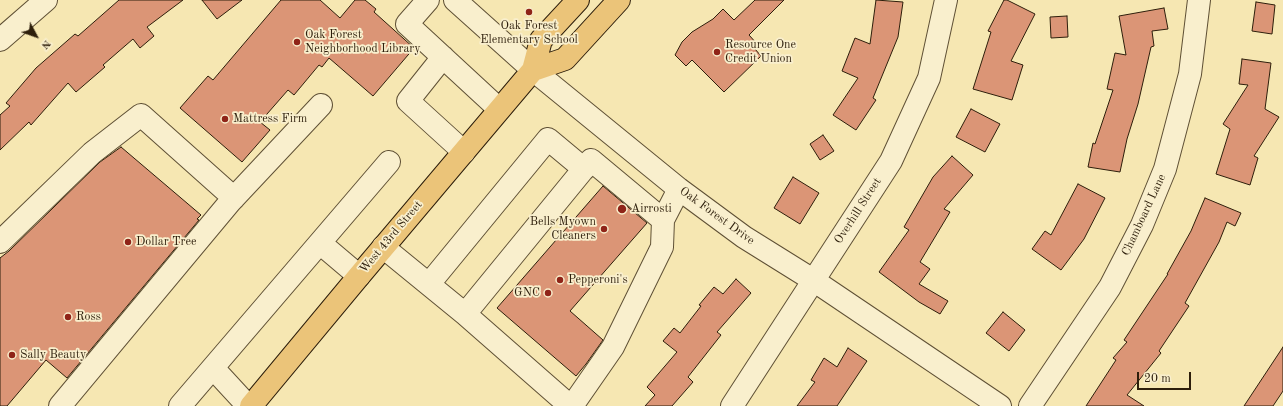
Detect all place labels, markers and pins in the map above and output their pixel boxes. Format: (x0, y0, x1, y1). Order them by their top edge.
marker: Oak Forest Elementary School (524, 7, 534, 17)
place label: Oak Forest Elementary School (480, 19, 578, 47)
place label: Oak Forest Neighborhood Library (305, 28, 421, 56)
marker: Oak Forest Neighborhood Library (292, 37, 302, 47)
place label: Resource One Credit Union (725, 38, 796, 66)
marker: Resource One Credit Union (712, 47, 722, 57)
place label: Mattress Firm (233, 112, 307, 126)
marker: Mattress Firm (220, 114, 230, 124)
place label: Airrosti (631, 202, 672, 216)
marker: Airrosti (616, 203, 628, 215)
place label: Bells Myown Cleaners (530, 215, 596, 243)
marker: Bells Myown Cleaners (599, 224, 609, 234)
place label: Dollar Tree (136, 235, 197, 249)
marker: Dollar Tree (123, 237, 133, 247)
place label: Pepperoni's (568, 273, 628, 287)
marker: Pepperoni's (555, 275, 565, 285)
place label: GNC (514, 286, 540, 300)
marker: GNC (543, 288, 553, 298)
place label: Ross (76, 310, 101, 324)
marker: Ross (63, 312, 73, 322)
place label: Sally Beauty (20, 348, 86, 362)
marker: Sally Beauty (7, 350, 17, 360)

